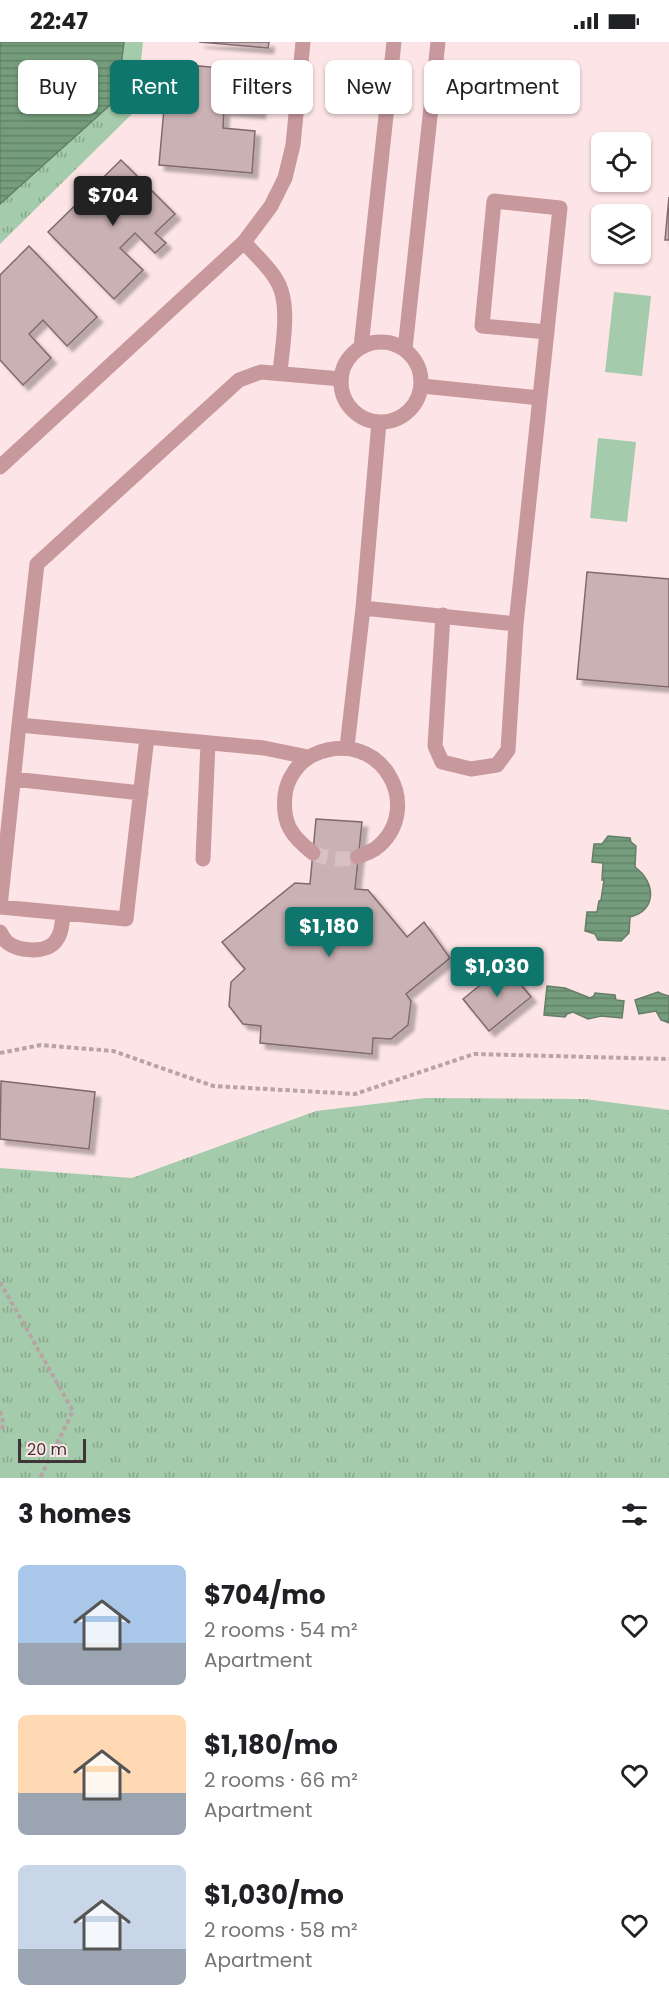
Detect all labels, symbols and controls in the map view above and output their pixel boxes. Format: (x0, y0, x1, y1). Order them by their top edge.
text: 22:47 (30, 6, 88, 37)
chip: Buy (18, 60, 98, 114)
chip: Rent (110, 60, 199, 114)
chip: Filters (211, 60, 313, 114)
chip: New (325, 60, 412, 114)
chip: Apartment (424, 60, 580, 114)
map controls (591, 132, 651, 264)
button: locate (591, 132, 651, 192)
pin: $704 (77, 176, 149, 227)
text: $704 (88, 181, 138, 209)
button: layers (591, 204, 651, 264)
pin: $1,180 (280, 907, 378, 958)
text: $1,180 (299, 912, 359, 940)
pin: $1,030 (448, 947, 546, 998)
text: $1,030 (465, 952, 529, 980)
scale bar (18, 1436, 86, 1464)
text: 20 m (27, 1438, 67, 1461)
text: 3 homes (18, 1496, 131, 1532)
icon: filters (618, 1498, 651, 1531)
text: $704/mo (204, 1577, 325, 1613)
icon: home (66, 1589, 138, 1661)
icon: heart (618, 1609, 651, 1642)
text: 2 rooms · 54 m² (204, 1616, 358, 1644)
text: Apartment (204, 1646, 312, 1674)
text: $1,180/mo (204, 1727, 338, 1763)
icon: home (66, 1739, 138, 1811)
icon: heart (618, 1759, 651, 1792)
text: 2 rooms · 66 m² (204, 1766, 358, 1794)
text: Apartment (204, 1796, 312, 1824)
text: $1,030/mo (204, 1877, 344, 1913)
icon: home (66, 1889, 138, 1961)
icon: heart (618, 1909, 651, 1942)
text: 2 rooms · 58 m² (204, 1916, 358, 1944)
text: Apartment (204, 1946, 312, 1974)

